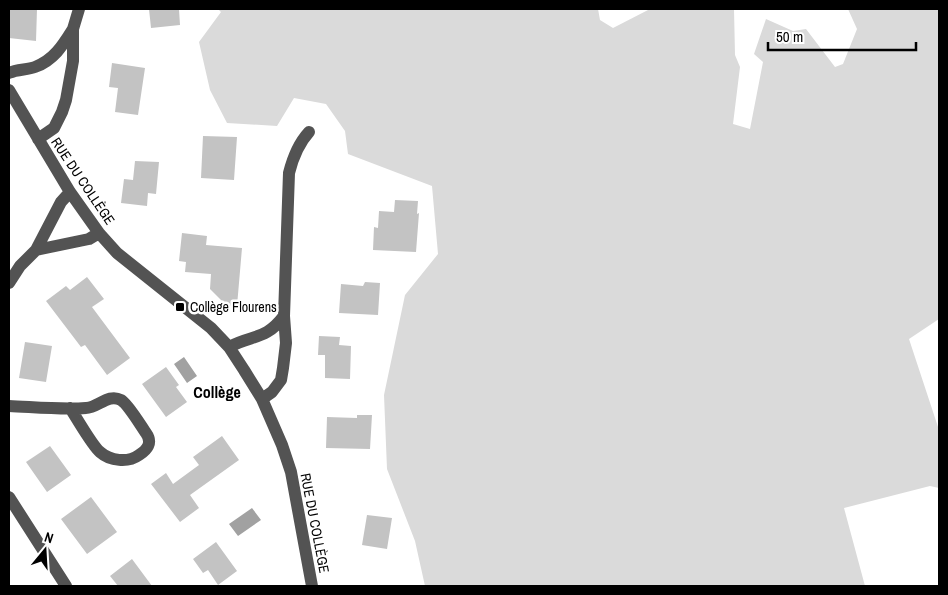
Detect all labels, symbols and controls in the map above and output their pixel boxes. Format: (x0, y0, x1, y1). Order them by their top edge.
scale bar (768, 20, 916, 52)
text: 50 m (776, 26, 803, 47)
street label: RUE DU COLLÈGE (47, 134, 119, 228)
place label: Collège Flourens (190, 298, 277, 316)
marker: Collège Flourens (174, 301, 186, 313)
district label: Collège (193, 381, 241, 403)
street label: RUE DU COLLÈGE (296, 471, 334, 575)
north arrow (20, 525, 70, 575)
text: N (42, 528, 56, 547)

